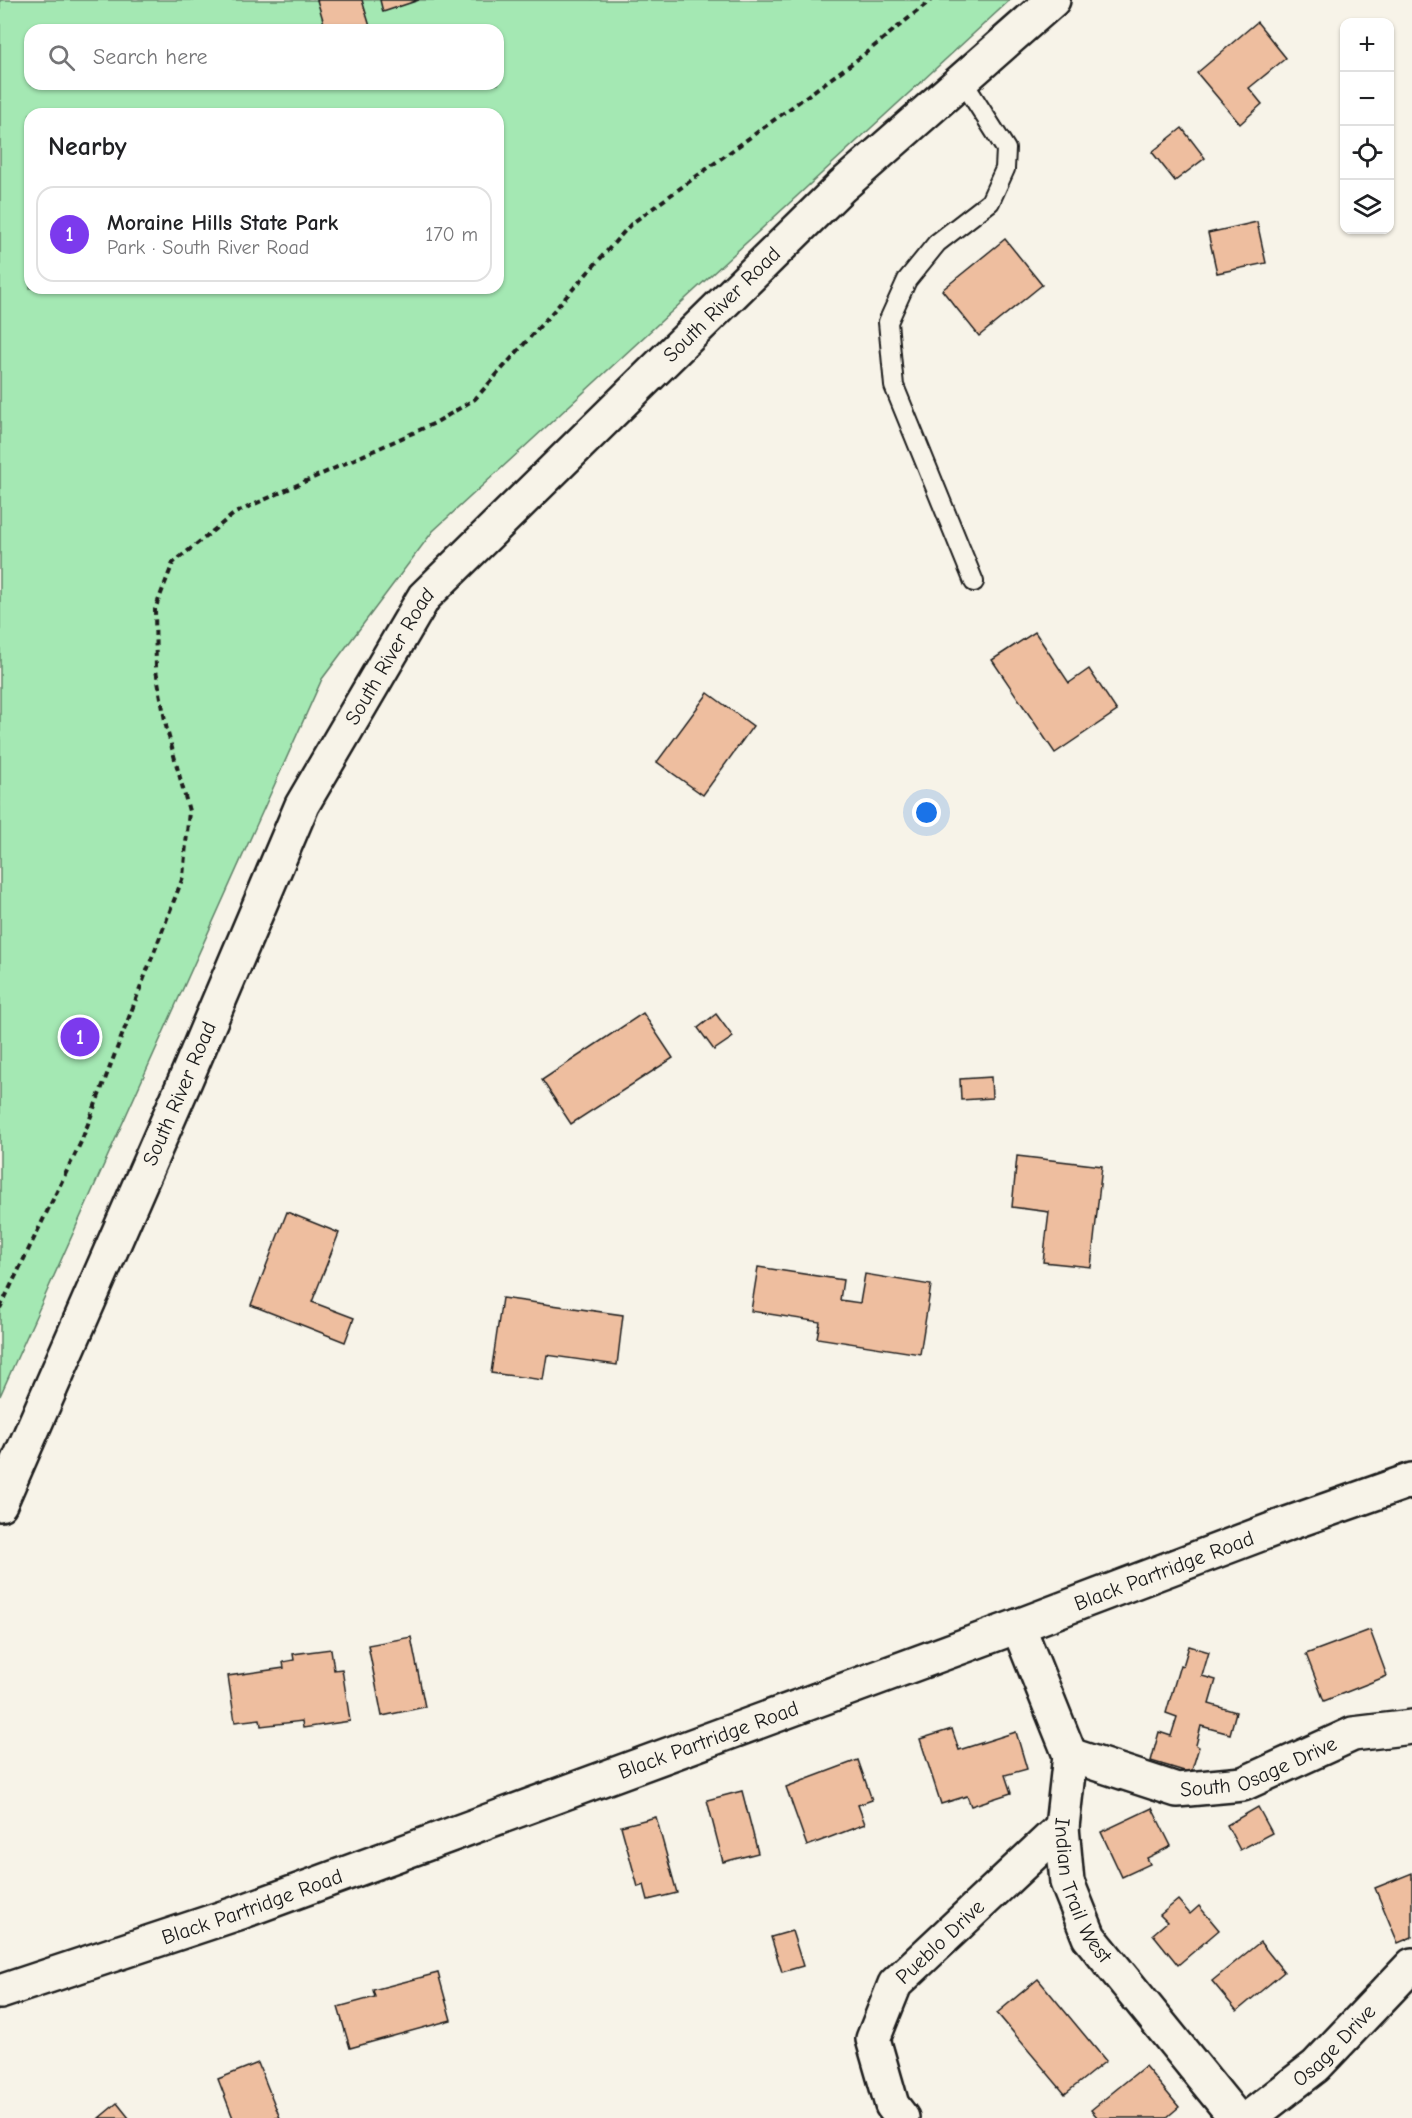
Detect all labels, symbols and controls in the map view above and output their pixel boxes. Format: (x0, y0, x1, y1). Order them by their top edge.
map controls (1340, 18, 1394, 234)
button: + (1340, 18, 1394, 72)
search box (24, 24, 504, 90)
icon: search (45, 41, 78, 74)
text: Search here (93, 44, 208, 70)
button: − (1340, 72, 1394, 126)
button: locate (1340, 126, 1394, 180)
text: Nearby (48, 132, 127, 162)
button: layers (1340, 180, 1394, 234)
text: Moraine Hills State Park (107, 210, 338, 236)
text: 1 (66, 223, 73, 246)
text: 170 m (425, 223, 478, 246)
text: Park · South River Road (107, 236, 309, 259)
street label: South River Road (658, 242, 785, 367)
street label: South River Road (340, 582, 439, 729)
your location (912, 798, 941, 827)
pin: 1 (60, 1014, 100, 1060)
street label: South River Road (138, 1018, 221, 1169)
street label: Black Partridge Road (1071, 1526, 1257, 1616)
street label: Black Partridge Road (615, 1696, 802, 1784)
street label: South Osage Drive (1179, 1731, 1340, 1802)
street label: Indian Trail West (1050, 1816, 1118, 1968)
street label: Black Partridge Road (158, 1864, 346, 1950)
street label: Pueblo Drive (891, 1895, 989, 1989)
street label: Osage Drive (1288, 1999, 1380, 2092)

